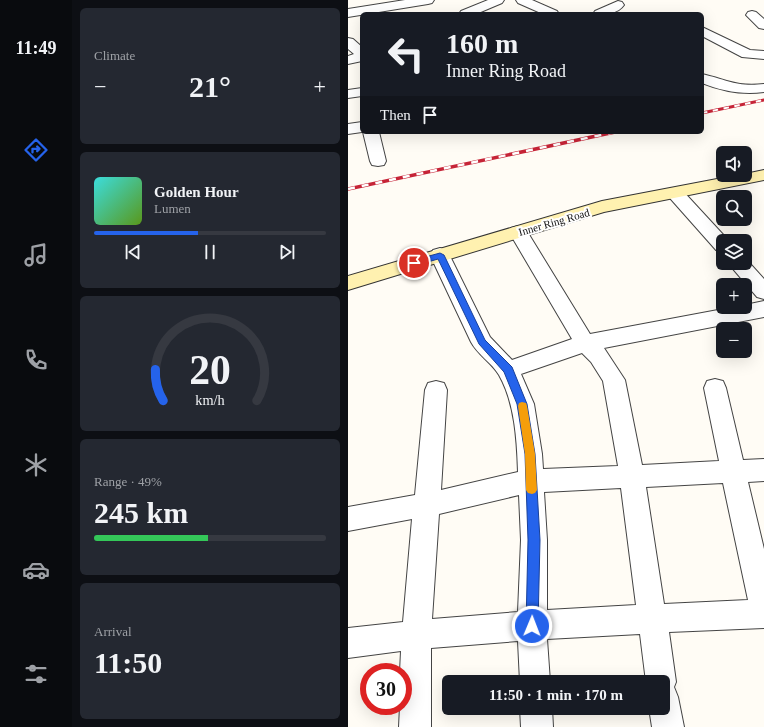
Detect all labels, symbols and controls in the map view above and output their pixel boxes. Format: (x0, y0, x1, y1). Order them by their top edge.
icon: left (380, 28, 432, 80)
text: 160 m (446, 28, 518, 59)
text: 11:49 (15, 38, 57, 58)
text: Climate (94, 48, 135, 63)
text: Inner Ring Road (446, 61, 566, 81)
text: 21° (189, 70, 231, 103)
text: − (94, 74, 106, 99)
text: + (314, 74, 326, 99)
icon: arrive (419, 104, 441, 126)
text: Then (380, 107, 411, 123)
icon: directions (22, 136, 50, 164)
map controls (716, 146, 752, 358)
button: sound (716, 146, 752, 182)
text: Golden Hour (154, 184, 239, 200)
button: search (716, 190, 752, 226)
text: Lumen (154, 201, 191, 216)
street label: Inner Ring Road (517, 206, 591, 238)
button: layers (716, 234, 752, 270)
icon: music (22, 241, 50, 269)
icon: previous (122, 241, 144, 263)
icon: pause (199, 241, 221, 263)
icon: next (276, 241, 298, 263)
pin (397, 246, 431, 280)
icon: arrive (403, 252, 425, 274)
button: + (716, 278, 752, 314)
button: − (716, 322, 752, 358)
icon: phone (22, 346, 50, 374)
text: 20 (189, 347, 231, 393)
text: km/h (195, 392, 225, 408)
icon: climate (22, 451, 50, 479)
text: Range · 49% (94, 474, 162, 489)
text: 245 km (94, 496, 188, 529)
icon: car (22, 556, 50, 584)
position arrow (511, 605, 553, 647)
text: Arrival (94, 624, 132, 639)
text: 11:50 (94, 646, 162, 679)
icon: filters (22, 660, 50, 688)
speed limit sign: 30 (360, 663, 412, 715)
text: 11:50 · 1 min · 170 m (489, 687, 623, 703)

